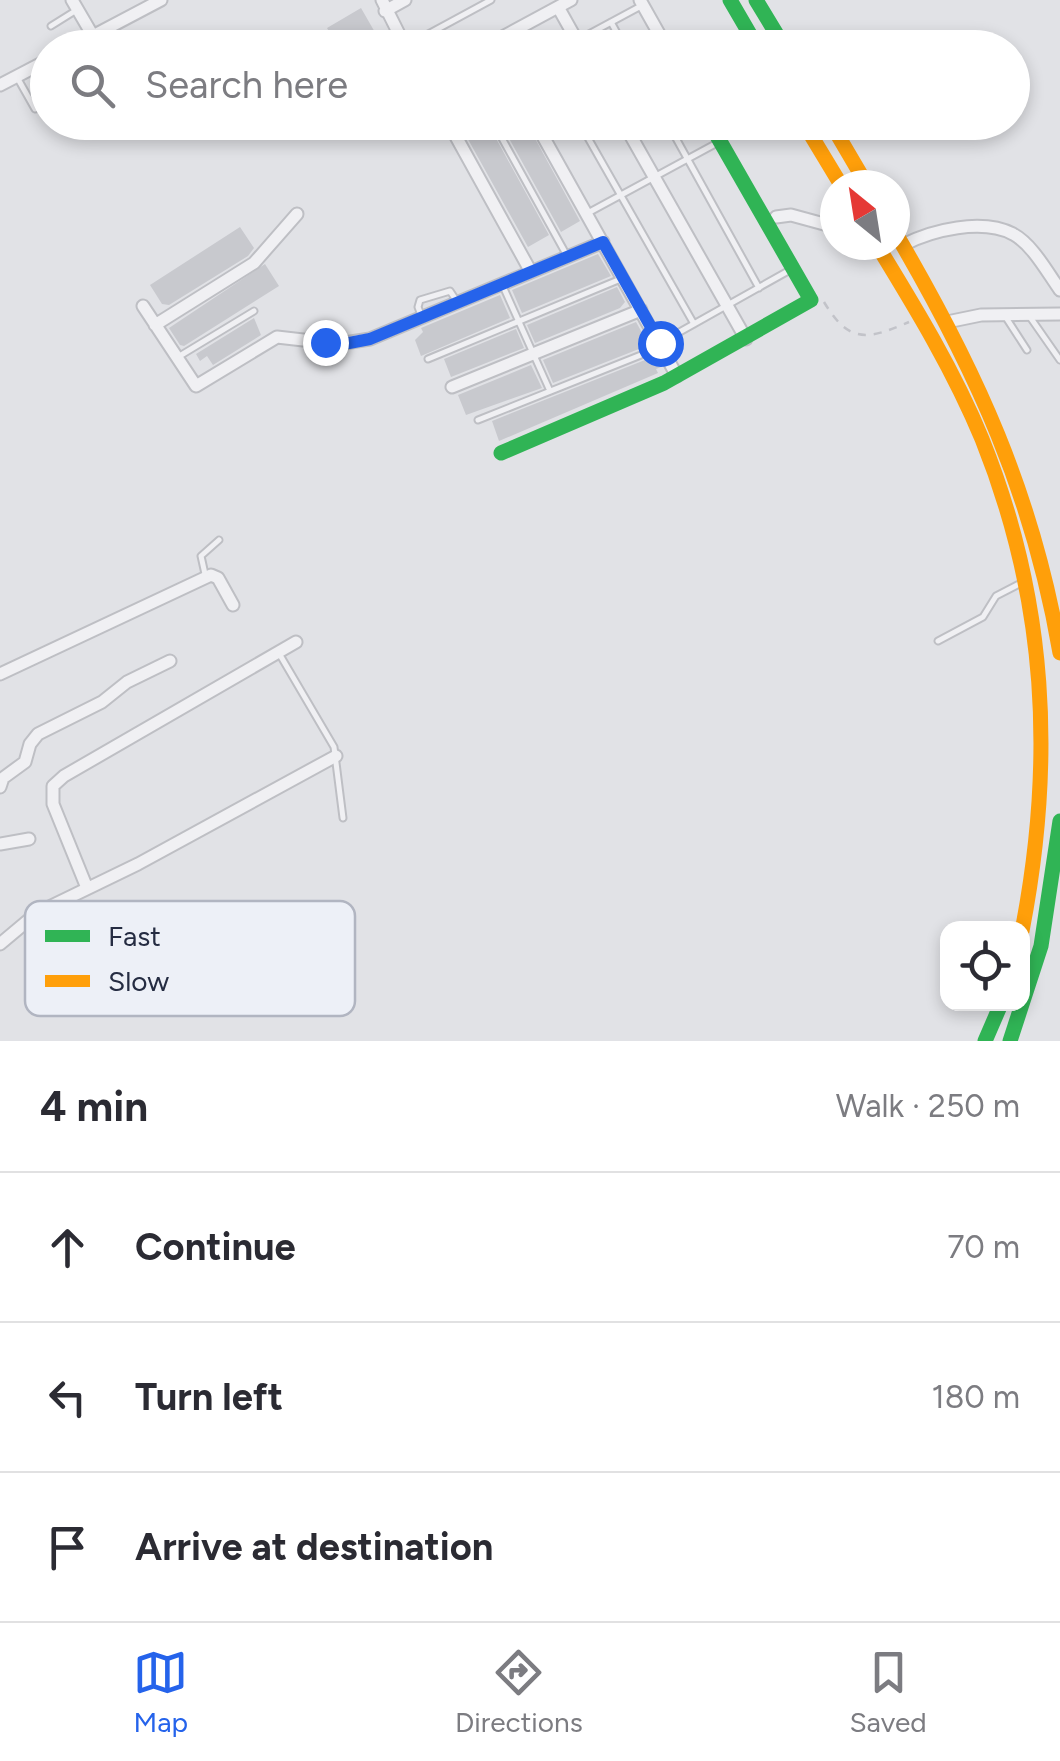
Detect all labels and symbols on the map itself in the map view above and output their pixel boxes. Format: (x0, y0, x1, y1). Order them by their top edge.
north arrow (820, 170, 910, 260)
route end (303, 320, 349, 366)
route start (638, 321, 684, 367)
legend (25, 901, 355, 1016)
text: Fast (108, 919, 161, 953)
text: Slow (108, 964, 169, 998)

